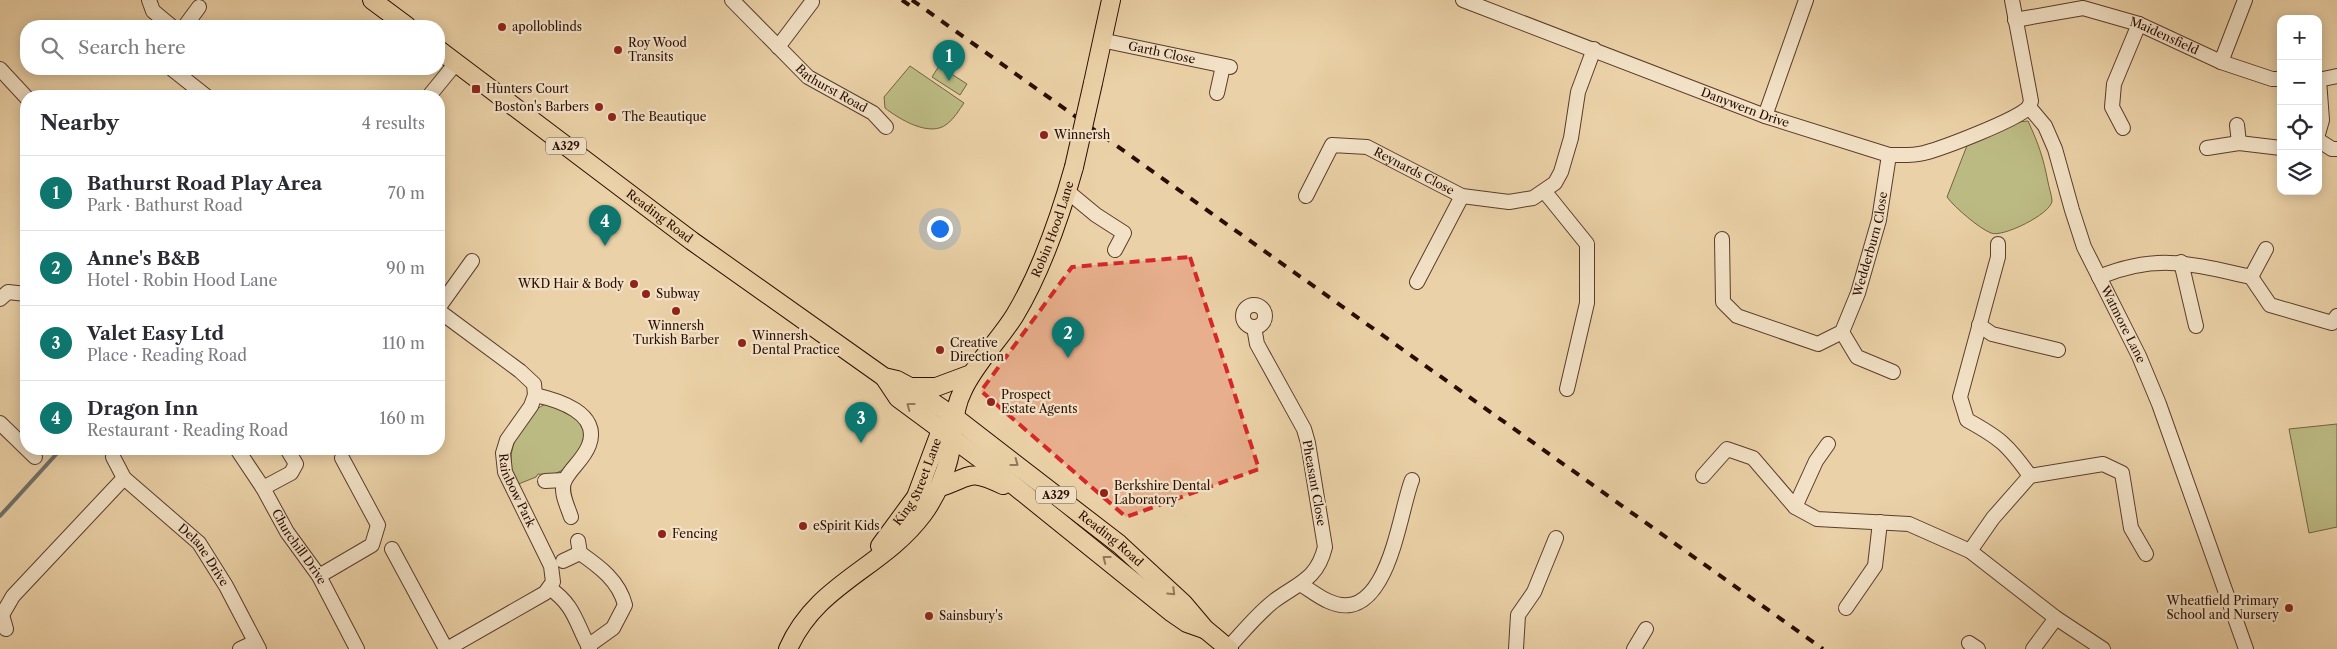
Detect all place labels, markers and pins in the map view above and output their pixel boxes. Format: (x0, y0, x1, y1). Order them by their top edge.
place label: apolloblinds (512, 19, 582, 34)
marker: apolloblinds (496, 21, 508, 33)
place label: Roy Wood Transits (628, 35, 688, 64)
pin: 1 (933, 40, 965, 81)
marker: Roy Wood Transits (612, 44, 624, 56)
place label: Hunters Court (486, 81, 569, 96)
marker: Hunters Court (470, 83, 482, 95)
place label: Boston's Barbers (494, 99, 589, 114)
marker: Boston's Barbers (593, 101, 605, 113)
place label: The Beautique (622, 109, 707, 124)
marker: The Beautique (606, 111, 618, 123)
place label: Winnersh (1053, 127, 1111, 142)
marker: Winnersh (1038, 129, 1050, 141)
pin: 4 (589, 205, 621, 246)
place label: WKD Hair & Body (517, 276, 624, 291)
marker: WKD Hair & Body (628, 278, 640, 290)
place label: Subway (656, 286, 700, 301)
marker: Subway (640, 288, 652, 300)
marker: Winnersh Turkish Barber (670, 305, 682, 317)
pin: 2 (1052, 317, 1084, 358)
place label: Winnersh Turkish Barber (633, 318, 719, 347)
place label: Winnersh Dental Practice (751, 328, 840, 357)
place label: Creative Direction (950, 335, 1005, 364)
marker: Winnersh Dental Practice (736, 337, 748, 349)
marker: Creative Direction (934, 344, 946, 356)
place label: Prospect Estate Agents (1001, 387, 1078, 416)
marker: Prospect Estate Agents (985, 396, 997, 408)
pin: 3 (845, 402, 877, 443)
place label: Berkshire Dental Laboratory (1114, 478, 1211, 507)
marker: Berkshire Dental Laboratory (1098, 487, 1110, 499)
place label: eSpirit Kids (813, 518, 880, 533)
marker: eSpirit Kids (797, 520, 809, 532)
place label: Fencing (672, 526, 718, 541)
marker: Fencing (656, 528, 668, 540)
place label: Wheatfield Primary School and Nursery (2166, 593, 2279, 622)
marker: Wheatfield Primary School and Nursery (2283, 602, 2295, 614)
place label: Sainsbury's (939, 608, 1003, 623)
marker: Sainsbury's (923, 610, 935, 622)

